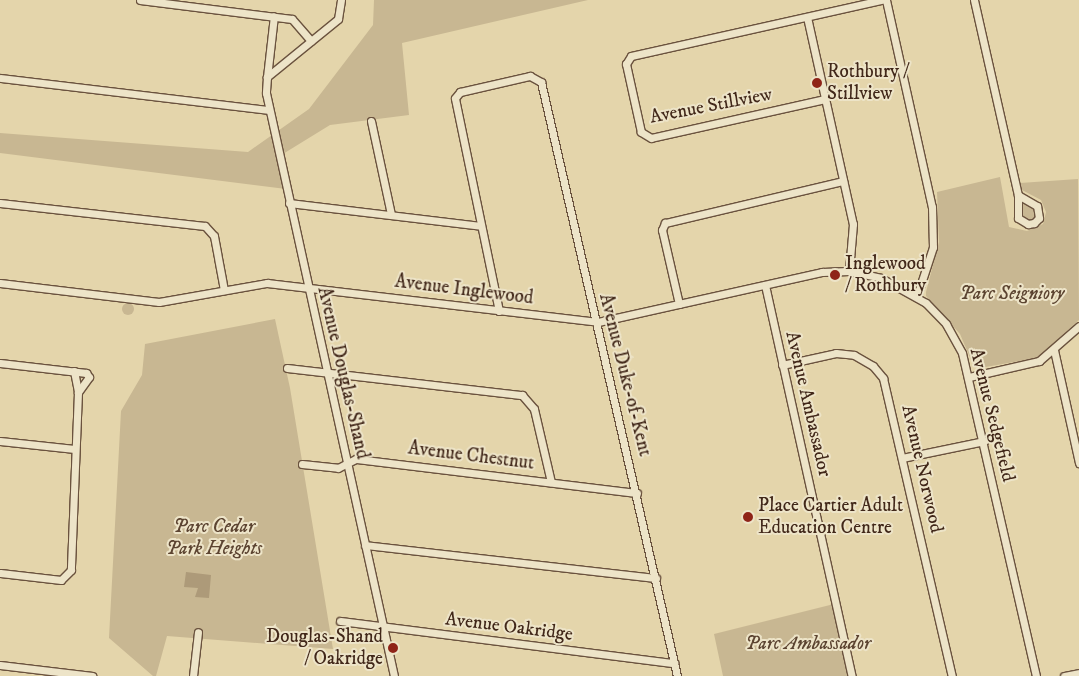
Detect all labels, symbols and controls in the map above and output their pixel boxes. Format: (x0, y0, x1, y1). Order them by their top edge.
place label: Rothbury / Stillview (827, 61, 908, 105)
marker: Rothbury / Stillview (811, 77, 823, 89)
street label: Avenue Stillview (648, 83, 774, 129)
place label: Inglewood / Rothbury (845, 253, 926, 297)
marker: Inglewood / Rothbury (829, 269, 841, 281)
street label: Avenue Inglewood (393, 270, 535, 310)
park label: Parc Seigniory (960, 283, 1064, 305)
street label: Avenue Douglas-Shand (312, 285, 374, 461)
street label: Avenue Duke-of-Kent (594, 291, 656, 459)
street label: Avenue Ambassador (780, 329, 836, 479)
street label: Avenue Sedgefield (964, 346, 1020, 484)
street label: Avenue Norwood (896, 403, 948, 535)
street label: Avenue Chestnut (407, 437, 535, 475)
place label: Place Cartier Adult Education Centre (758, 495, 903, 539)
marker: Place Cartier Adult Education Centre (742, 511, 754, 523)
park label: Parc Cedar Park Heights (166, 516, 262, 560)
street label: Avenue Oakridge (444, 608, 574, 646)
place label: Douglas-Shand / Oakridge (266, 626, 383, 670)
park label: Parc Ambassador (745, 633, 871, 655)
marker: Douglas-Shand / Oakridge (387, 642, 399, 654)

